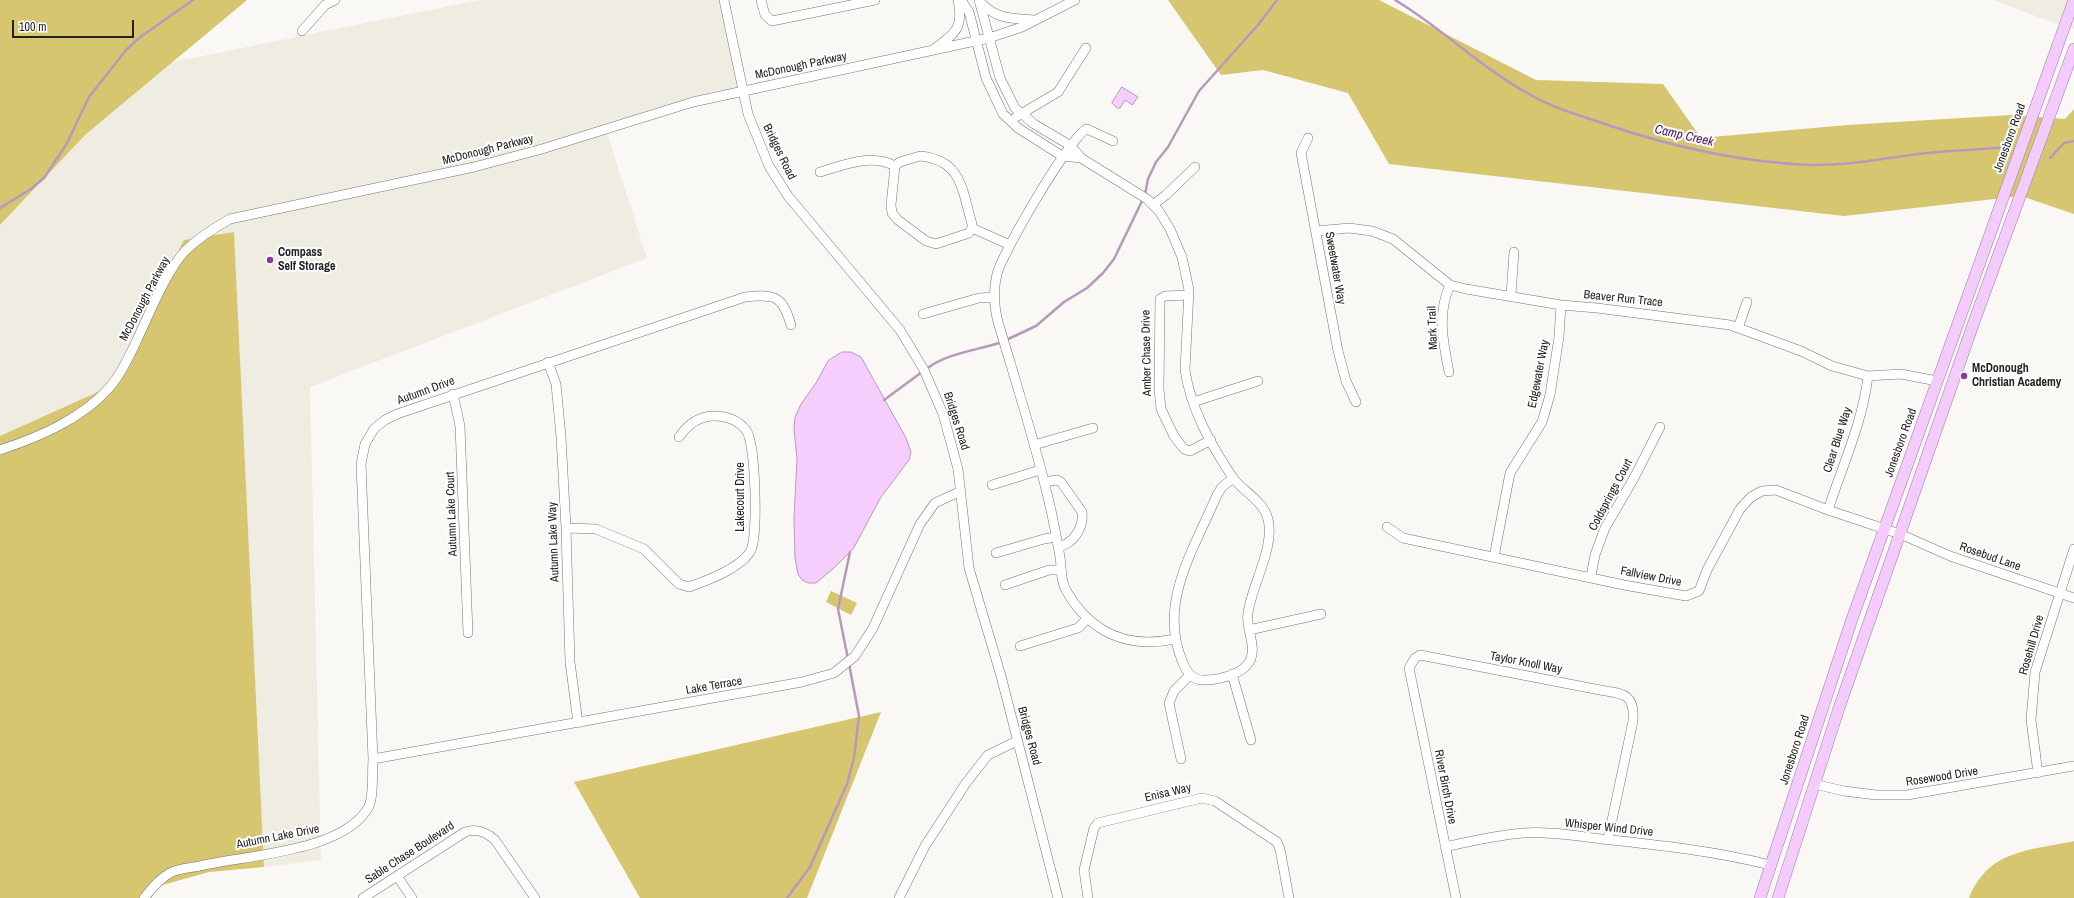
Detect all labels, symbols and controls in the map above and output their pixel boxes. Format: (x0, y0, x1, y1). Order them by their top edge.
scale bar (14, 12, 136, 38)
text: 100 m (19, 19, 46, 35)
street label: McDonough Parkway (754, 49, 848, 83)
street label: Jonesboro Road (1991, 102, 2029, 174)
street label: Bridges Road (759, 122, 799, 182)
water label: Camp Creek (1653, 122, 1715, 150)
street label: McDonough Parkway (441, 132, 535, 168)
street label: Sweetwater Way (1322, 231, 1348, 305)
place label: Compass Self Storage (278, 246, 335, 274)
street label: McDonough Parkway (117, 254, 173, 344)
marker: Compass Self Storage (265, 255, 275, 265)
street label: Beaver Run Trace (1583, 288, 1663, 310)
street label: Mark Trail (1425, 306, 1441, 350)
street label: Amber Chase Drive (1139, 310, 1155, 396)
street label: Edgewater Way (1525, 339, 1553, 409)
place label: McDonough Christian Academy (1972, 362, 2061, 390)
marker: McDonough Christian Academy (1959, 371, 1969, 381)
street label: Autumn Drive (395, 374, 457, 408)
street label: Bridges Road (940, 390, 972, 452)
street label: Clear Blue Way (1821, 405, 1855, 475)
street label: Jonesboro Road (1882, 407, 1920, 479)
street label: Coldsprings Court (1586, 457, 1636, 533)
street label: Lakecourt Drive (734, 462, 748, 532)
street label: Autumn Lake Court (443, 471, 461, 557)
street label: Autumn Lake Way (545, 502, 563, 582)
street label: Rosebud Lane (1957, 540, 2023, 574)
street label: Fallview Drive (1619, 564, 1683, 590)
street label: Rosehill Drive (2017, 613, 2047, 677)
street label: Taylor Knoll Way (1489, 649, 1563, 677)
street label: Lake Terrace (685, 674, 743, 698)
street label: Bridges Road (1014, 705, 1044, 767)
street label: Jonesboro Road (1777, 713, 1813, 787)
street label: River Birch Drive (1431, 749, 1459, 825)
street label: Rosewood Drive (1905, 764, 1979, 790)
street label: Enisa Way (1143, 781, 1193, 805)
street label: Whisper Wind Drive (1564, 816, 1654, 840)
street label: Sable Chase Boulevard (363, 819, 457, 887)
street label: Autumn Lake Drive (235, 822, 321, 852)

